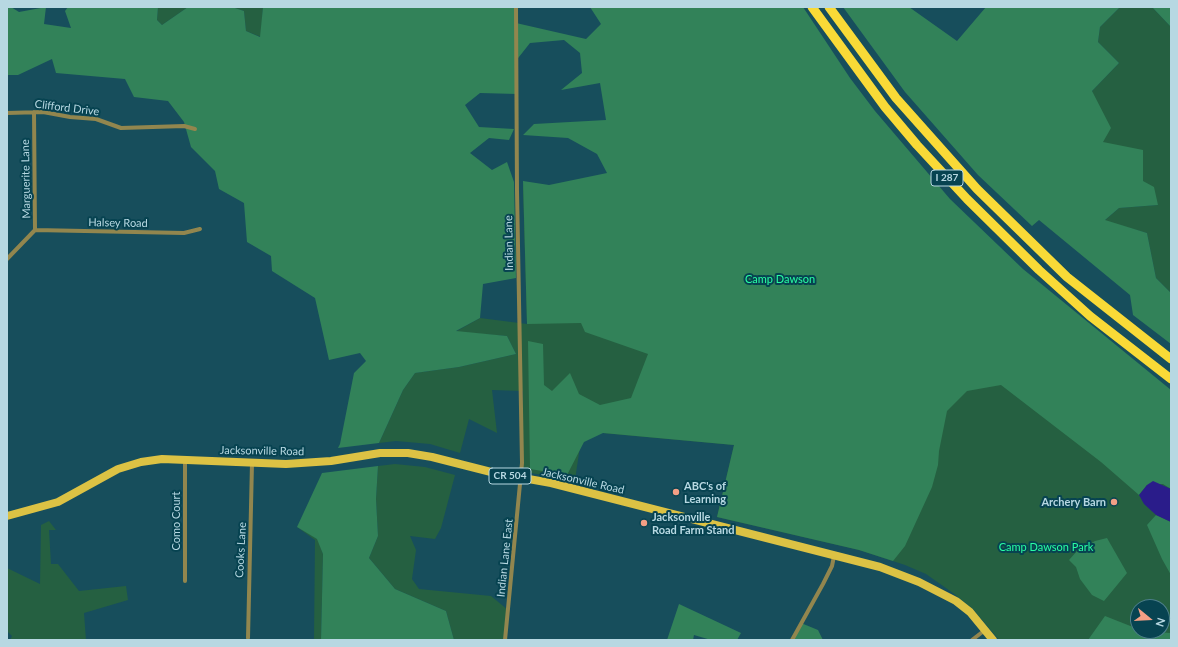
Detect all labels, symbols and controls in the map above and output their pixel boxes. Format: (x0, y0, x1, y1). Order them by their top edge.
street label: Clifford Drive (34, 97, 100, 119)
street label: Marguerite Lane (19, 139, 33, 219)
road number: I 287 (931, 170, 963, 186)
street label: Indian Lane (502, 215, 516, 271)
street label: Halsey Road (88, 216, 148, 230)
park label: Camp Dawson (745, 272, 815, 286)
street label: Jacksonville Road (220, 444, 304, 458)
street label: Jacksonville Road (540, 465, 626, 497)
road number: CR 504 (489, 468, 531, 484)
place label: ABC's of Learning (684, 479, 726, 505)
marker: ABC's of Learning (671, 487, 681, 497)
street label: Como Court (169, 491, 183, 551)
place label: Archery Barn (1041, 495, 1106, 509)
marker: Archery Barn (1109, 497, 1119, 507)
place label: Jacksonville Road Farm Stand (652, 510, 734, 536)
street label: Indian Lane East (494, 518, 516, 598)
marker: Jacksonville Road Farm Stand (639, 518, 649, 528)
street label: Cooks Lane (233, 522, 249, 578)
park label: Camp Dawson Park (999, 540, 1093, 554)
north arrow (1130, 599, 1170, 639)
text: N (1153, 617, 1168, 629)

